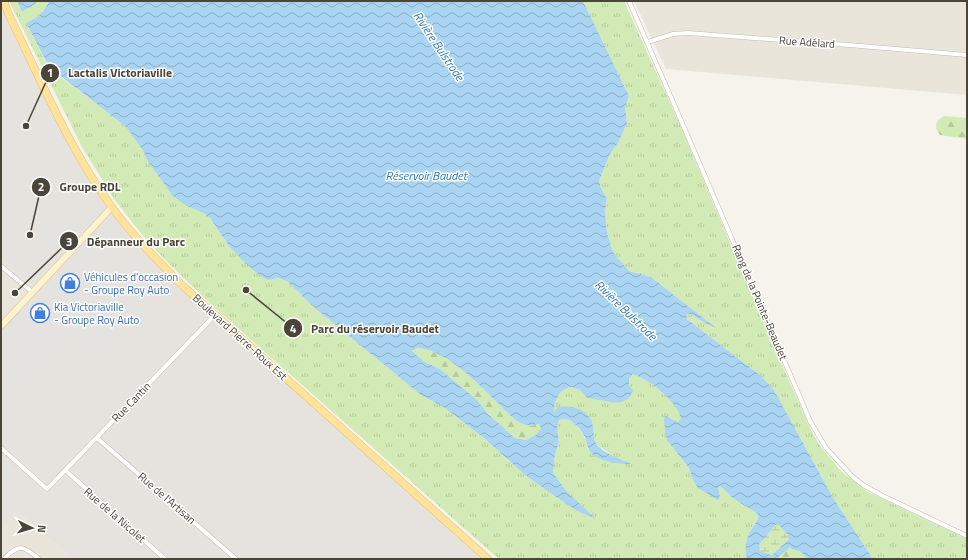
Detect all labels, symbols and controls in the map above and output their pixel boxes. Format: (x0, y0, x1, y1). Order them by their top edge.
water label: Rivière Bulstrode (409, 7, 470, 86)
street label: Rue Adélard (779, 32, 836, 52)
callout: Lactalis Victoriaville (40, 61, 180, 85)
text: 1 (47, 63, 53, 82)
text: Lactalis Victoriaville (68, 63, 172, 82)
water label: Réservoir Baudet (385, 166, 468, 185)
callout: Groupe RDL (31, 175, 128, 199)
text: 2 (38, 177, 44, 196)
text: Groupe RDL (60, 177, 121, 196)
callout: Dépanneur du Parc (59, 229, 193, 253)
text: 3 (66, 232, 72, 251)
text: Dépanneur du Parc (87, 232, 185, 251)
street label: Rang de la Pointe-Beaudet (728, 242, 792, 362)
place label: Véhicules d'occasion - Groupe Roy Auto (84, 269, 178, 298)
shop icon: Véhicules d'occasion - Groupe Roy Auto (59, 272, 81, 294)
water label: Rivière Bulstrode (591, 275, 662, 346)
street label: Boulevard Pierre-Roux Est (189, 290, 291, 384)
place label: Kia Victoriaville - Groupe Roy Auto (54, 299, 139, 328)
shop icon: Kia Victoriaville - Groupe Roy Auto (29, 302, 51, 324)
callout: Parc du réservoir Baudet (283, 316, 447, 340)
text: 4 (290, 319, 297, 338)
text: Parc du réservoir Baudet (311, 319, 440, 338)
street label: Rue Cantin (108, 378, 154, 426)
street label: Rue de l'Artisan (135, 468, 199, 528)
street label: Rue de la Nicolet (81, 484, 149, 546)
north arrow (12, 508, 52, 548)
text: N (34, 524, 50, 533)

